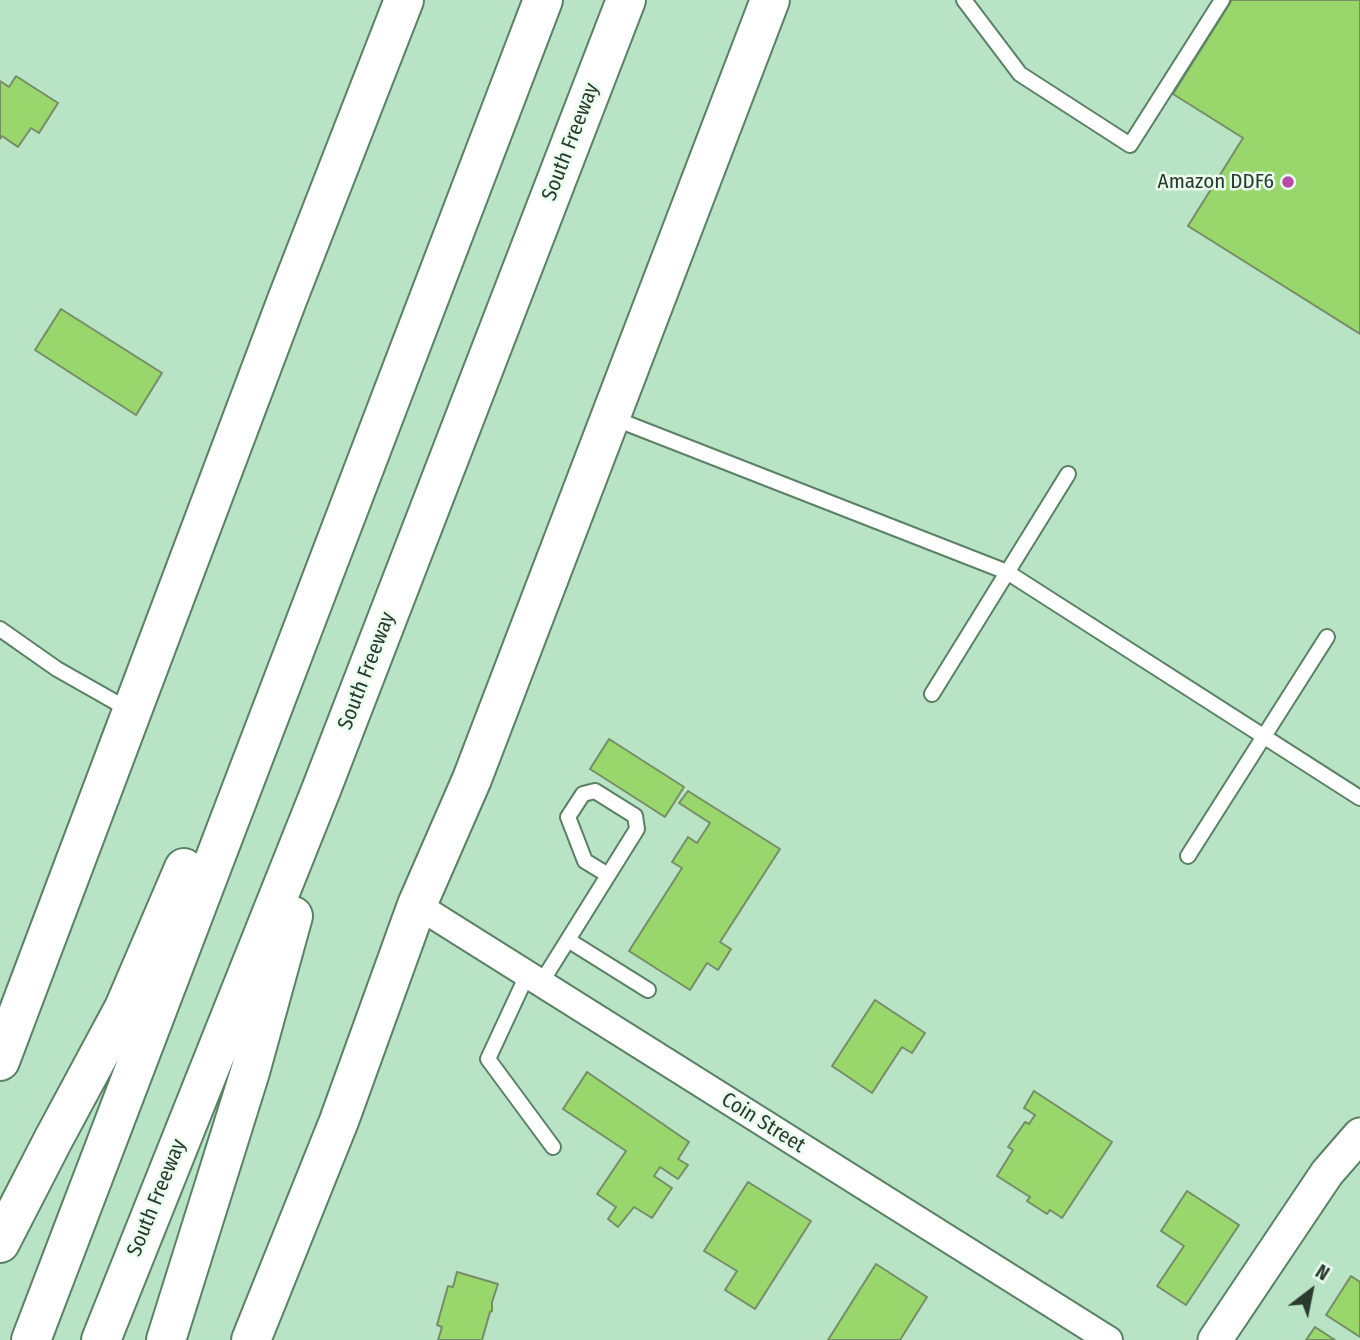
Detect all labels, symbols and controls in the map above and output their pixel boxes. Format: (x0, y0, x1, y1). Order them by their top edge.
street label: South Freeway (537, 80, 605, 204)
place label: Amazon DDF6 (1158, 169, 1274, 195)
marker: Amazon DDF6 (1280, 174, 1296, 190)
street label: South Freeway (333, 609, 401, 733)
street label: Coin Street (716, 1087, 810, 1159)
street label: South Freeway (122, 1136, 192, 1260)
north arrow (1276, 1256, 1346, 1326)
text: N (1311, 1260, 1333, 1286)

